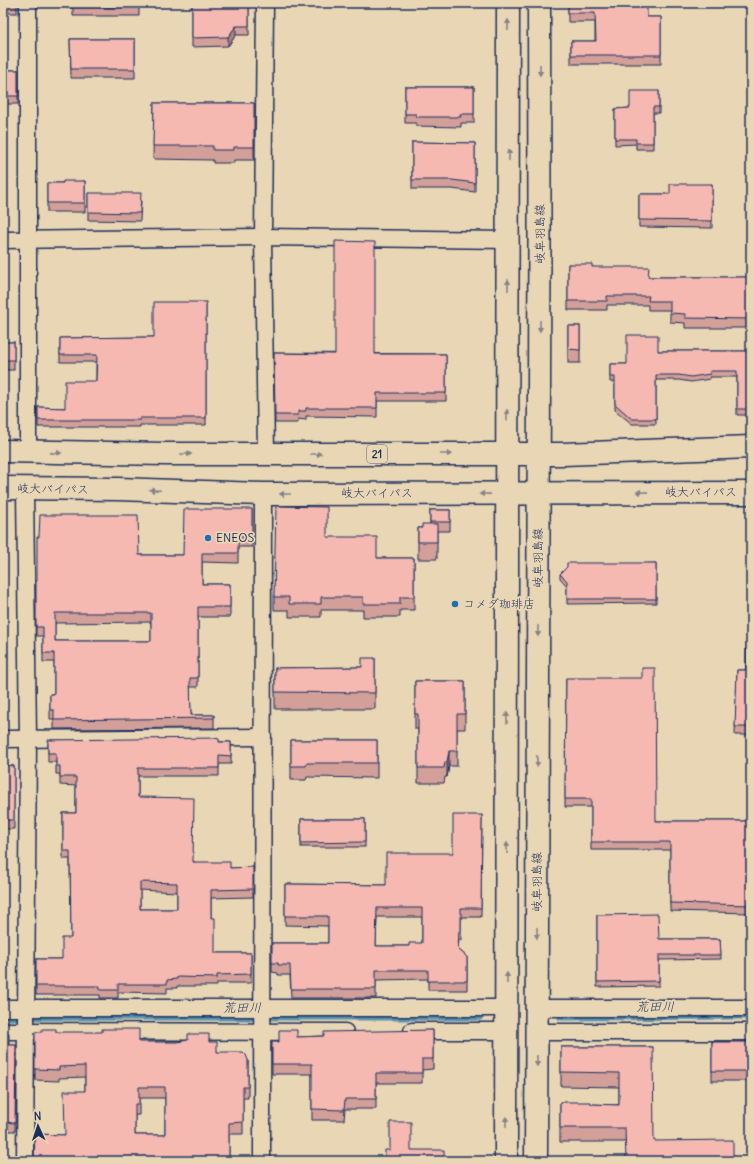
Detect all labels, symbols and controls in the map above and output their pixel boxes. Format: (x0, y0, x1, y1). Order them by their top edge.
one-way arrow (505, 18, 511, 31)
one-way arrow (537, 64, 543, 77)
one-way arrow (506, 148, 512, 161)
street label: 岐阜羽島線 (532, 204, 547, 264)
one-way arrow (505, 278, 511, 291)
one-way arrow (537, 320, 543, 333)
one-way arrow (504, 408, 510, 421)
road number: 21 (367, 445, 387, 463)
one-way arrow (50, 450, 63, 456)
one-way arrow (180, 451, 193, 457)
one-way arrow (310, 451, 323, 457)
one-way arrow (440, 451, 453, 457)
street label: 岐大バイパス (17, 480, 89, 497)
street label: 岐大バイパス (665, 484, 737, 499)
street label: 岐大バイパス (341, 485, 413, 500)
one-way arrow (148, 487, 161, 493)
one-way arrow (635, 489, 648, 495)
one-way arrow (479, 490, 491, 497)
one-way arrow (278, 491, 291, 497)
street label: 岐阜羽島線 (530, 528, 545, 588)
place label: ENEOS (216, 530, 255, 545)
marker: ENEOS (203, 533, 213, 543)
place label: コメダ珈琲店 (463, 596, 535, 611)
marker: コメダ珈琲店 (450, 599, 460, 609)
one-way arrow (535, 625, 541, 638)
one-way arrow (504, 711, 510, 724)
one-way arrow (534, 755, 540, 768)
one-way arrow (504, 841, 510, 854)
street label: 岐阜羽島線 (529, 852, 544, 912)
one-way arrow (534, 927, 540, 940)
one-way arrow (504, 971, 510, 984)
water label: 荒田川 (635, 998, 675, 1015)
water label: 荒田川 (222, 999, 262, 1016)
one-way arrow (534, 1055, 540, 1068)
north arrow (18, 1106, 58, 1146)
text: N (33, 1109, 42, 1123)
one-way arrow (503, 1115, 509, 1128)

